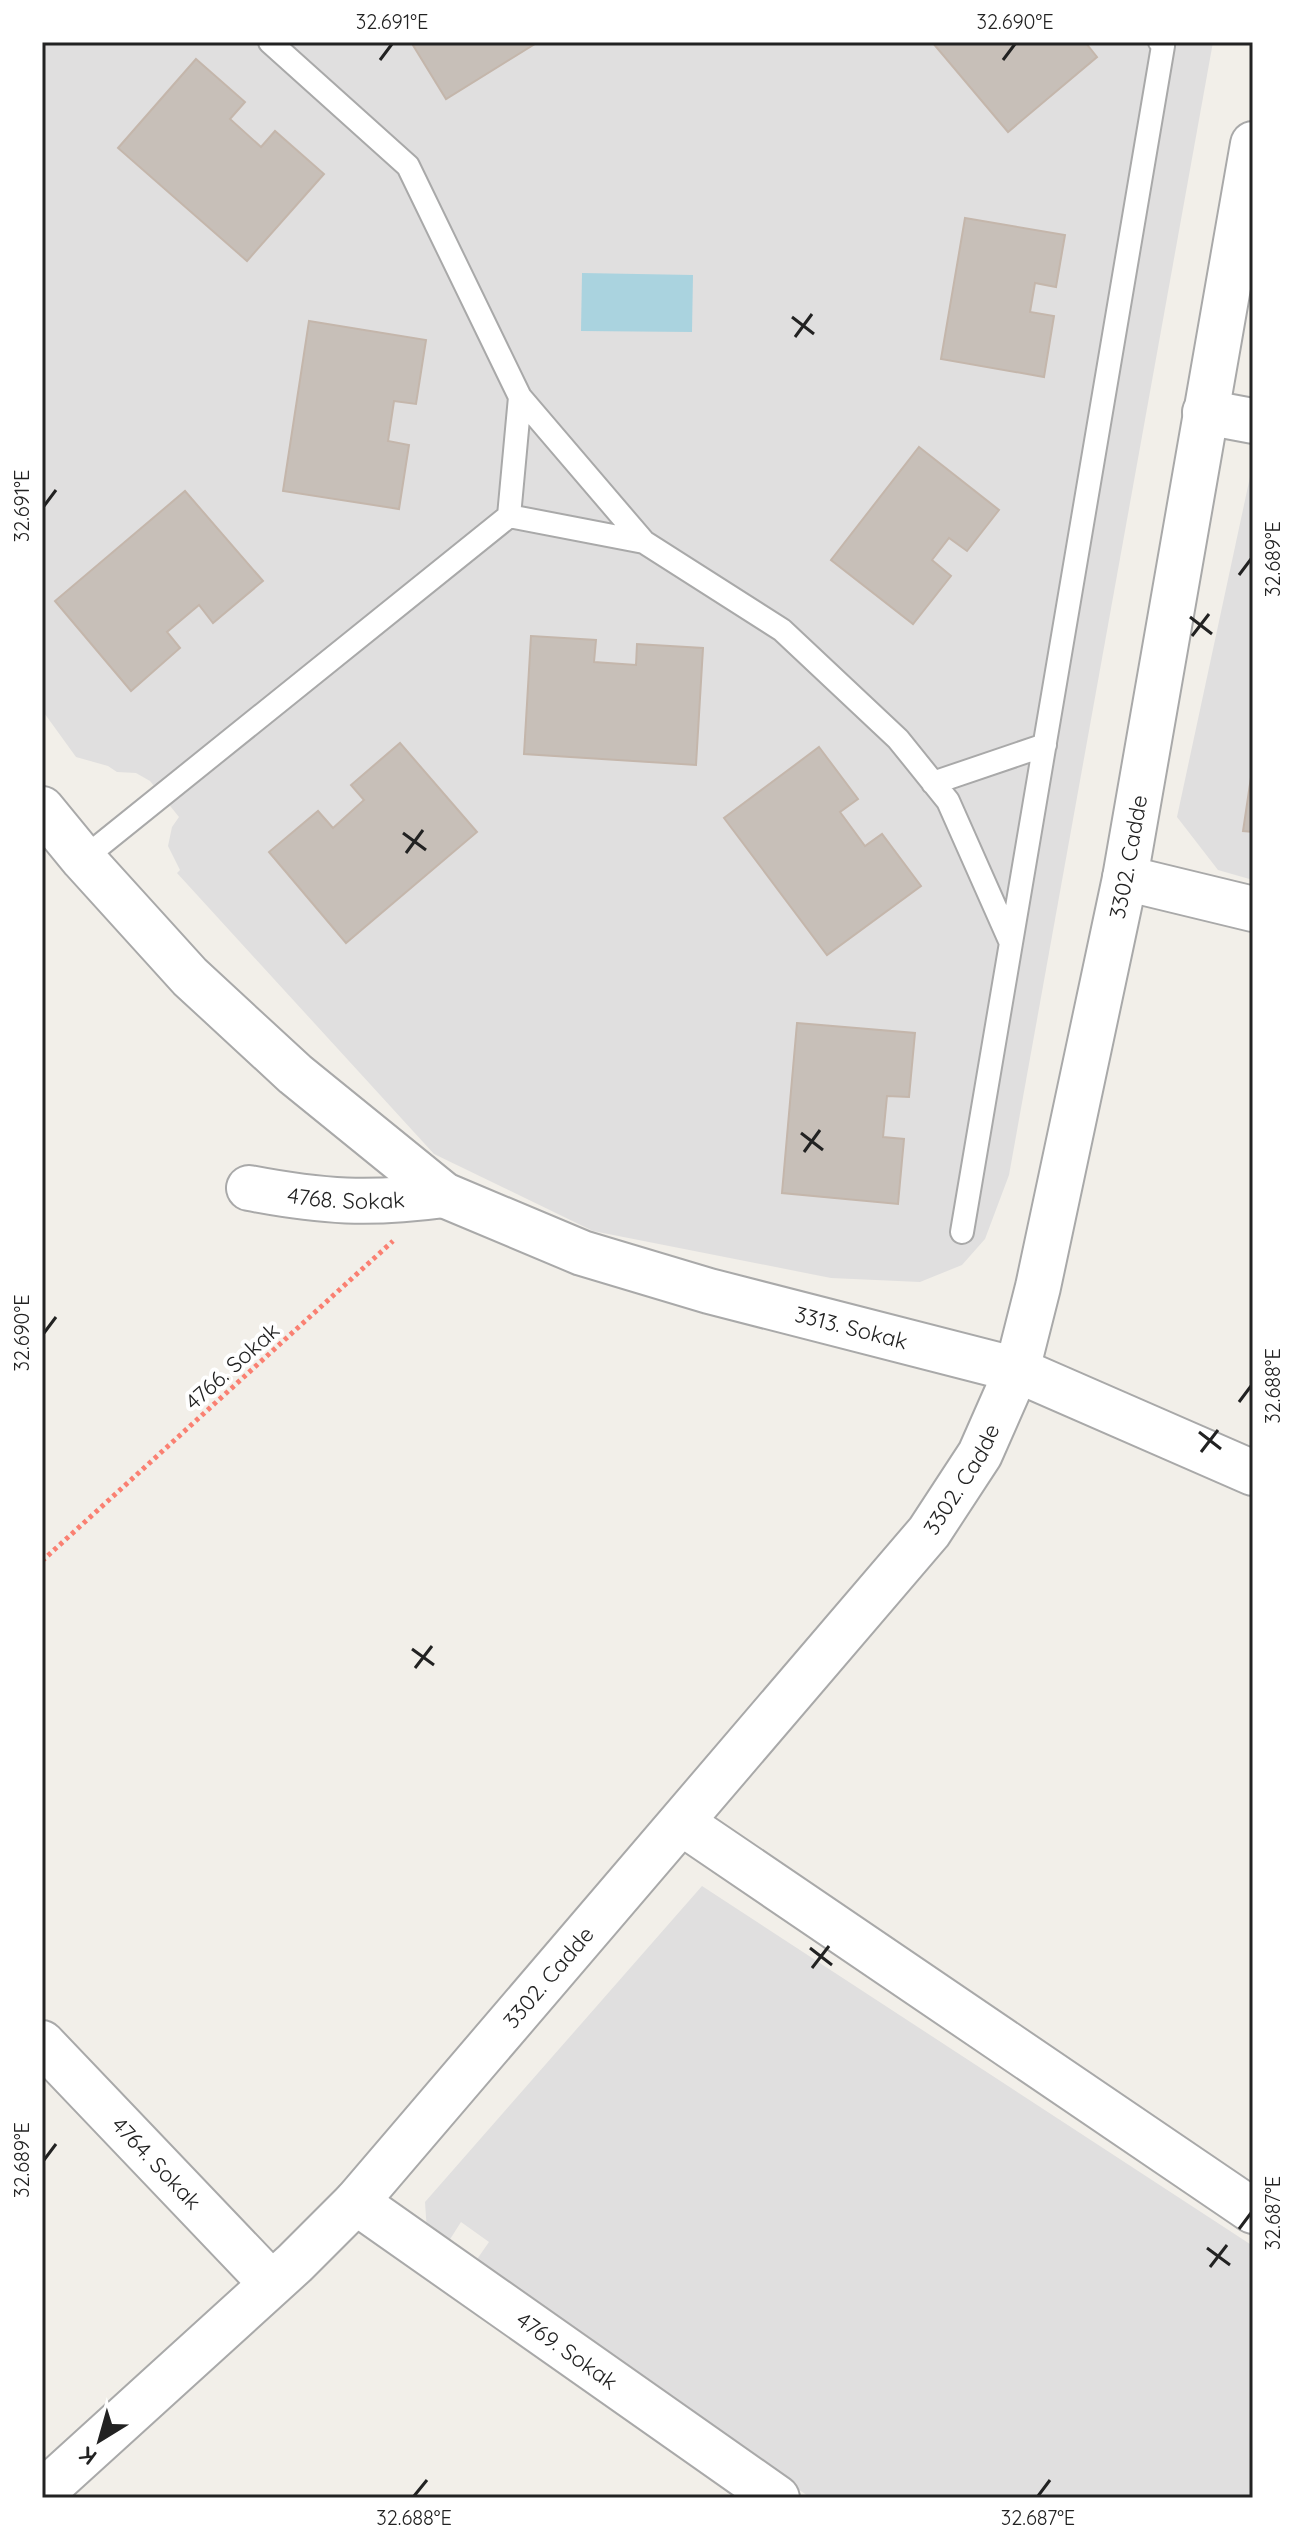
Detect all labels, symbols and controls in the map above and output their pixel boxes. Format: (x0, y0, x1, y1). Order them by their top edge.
text: 32.691°E (356, 9, 428, 34)
text: 32.690°E (977, 9, 1054, 34)
text: 32.691°E (9, 470, 34, 542)
text: 32.689°E (1260, 521, 1285, 597)
street label: 3302. Cadde (1103, 793, 1153, 921)
street label: 4768. Sokak (286, 1181, 406, 1215)
text: 32.690°E (9, 1295, 34, 1372)
street label: 3313. Sokak (792, 1300, 911, 1355)
street label: 4766. Sokak (179, 1316, 285, 1416)
text: 32.688°E (1260, 1348, 1285, 1424)
street label: 3302. Cadde (917, 1419, 1006, 1540)
street label: 3302. Cadde (497, 1921, 600, 2034)
street label: 4764. Sokak (106, 2111, 207, 2215)
text: 32.689°E (9, 2122, 34, 2198)
text: 32.687°E (1260, 2176, 1285, 2250)
street label: 4769. Sokak (511, 2305, 623, 2396)
north arrow (60, 2400, 140, 2480)
text: K (74, 2440, 102, 2471)
text: 32.688°E (376, 2505, 452, 2530)
text: 32.687°E (1001, 2505, 1075, 2530)

